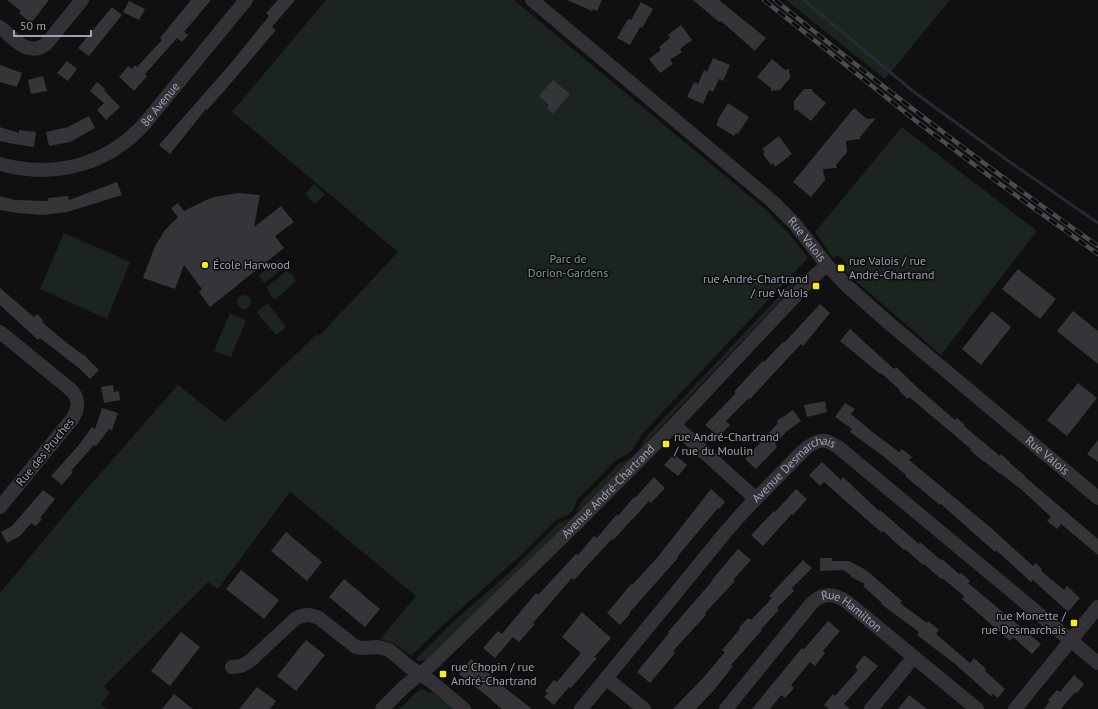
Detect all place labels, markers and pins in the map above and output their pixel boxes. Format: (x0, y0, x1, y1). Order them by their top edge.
place label: rue Valois / rue André-Chartrand (849, 253, 934, 282)
place label: École Harwood (213, 257, 290, 272)
marker: École Harwood (200, 260, 210, 270)
marker: rue Valois / rue André-Chartrand (836, 263, 846, 273)
place label: rue André-Chartrand / rue Valois (703, 271, 808, 300)
marker: rue André-Chartrand / rue Valois (811, 281, 821, 291)
place label: rue André-Chartrand / rue du Moulin (673, 429, 779, 458)
marker: rue André-Chartrand / rue du Moulin (661, 439, 671, 449)
place label: rue Monette / rue Desmarchais (981, 608, 1067, 637)
marker: rue Monette / rue Desmarchais (1069, 618, 1079, 628)
place label: rue Chopin / rue André-Chartrand (451, 659, 536, 688)
marker: rue Chopin / rue André-Chartrand (438, 669, 448, 679)

